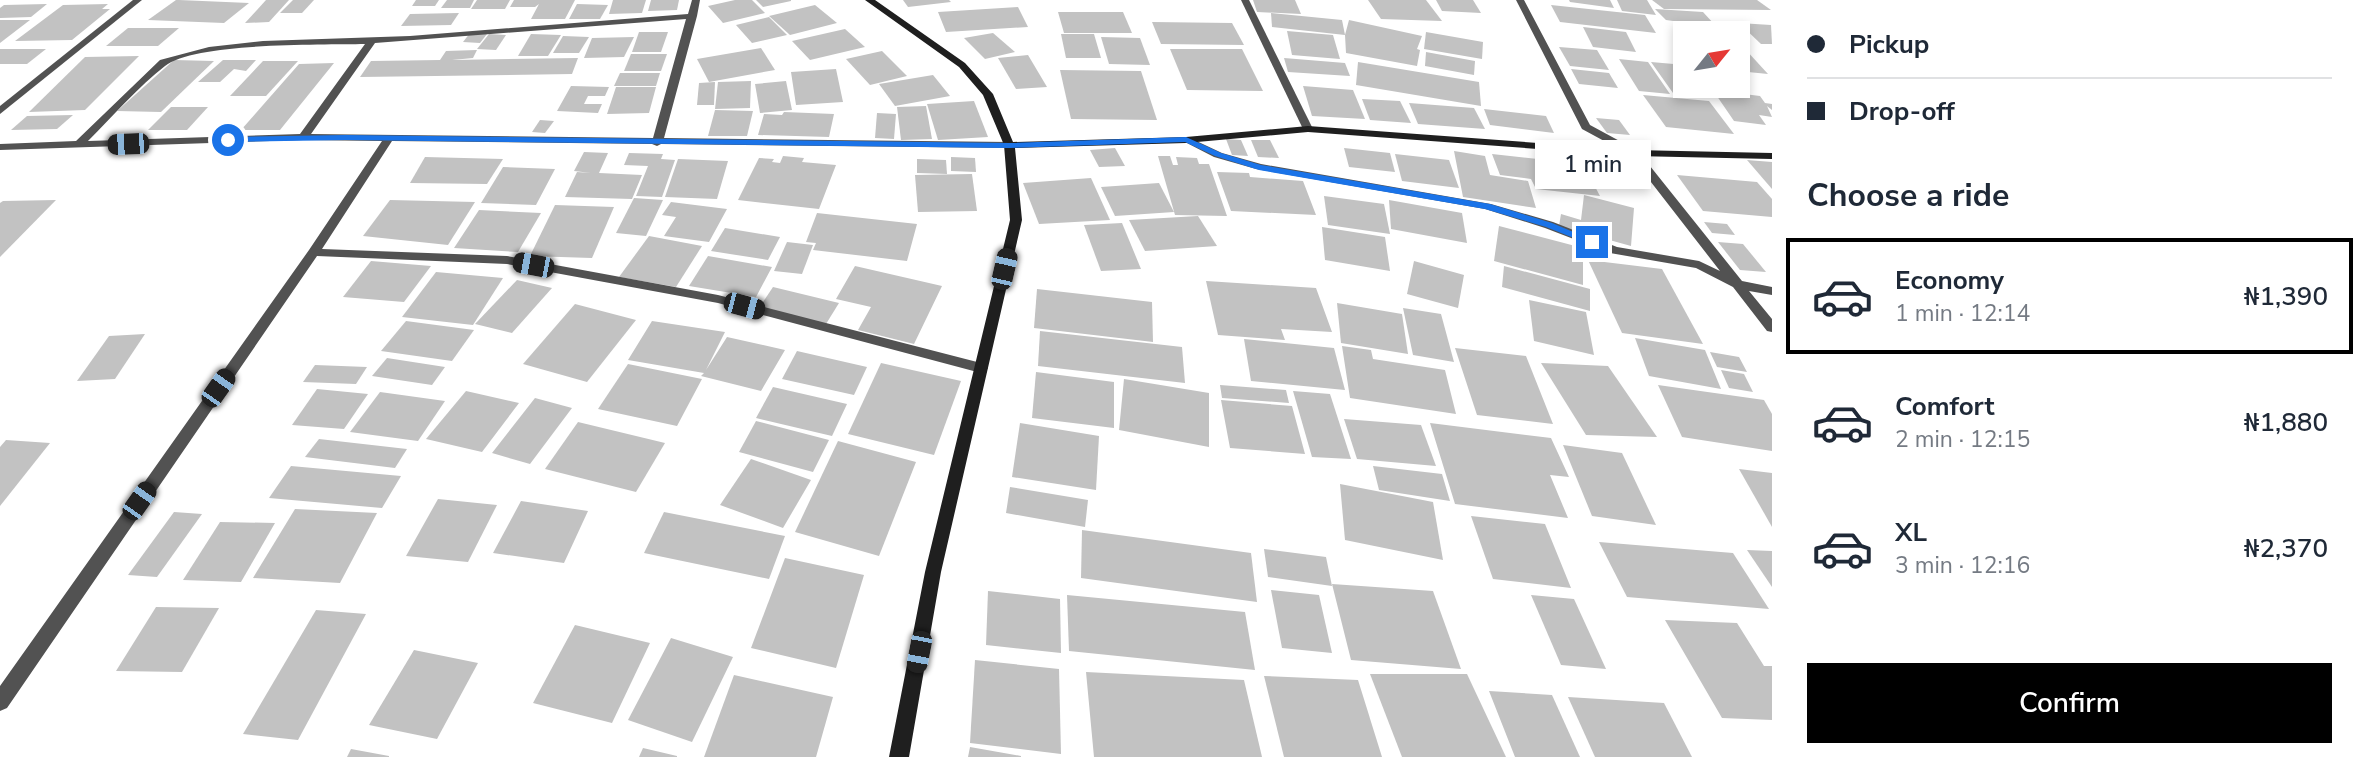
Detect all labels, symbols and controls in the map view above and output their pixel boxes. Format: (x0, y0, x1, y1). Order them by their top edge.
north arrow (1673, 21, 1750, 98)
map controls (1673, 21, 1750, 98)
text: Pickup (1849, 27, 1929, 62)
text: Drop-off (1849, 94, 1955, 129)
route start (212, 124, 244, 156)
car (107, 133, 150, 155)
callout: 1 min (1534, 140, 1650, 190)
text: 1 min (1564, 149, 1622, 180)
text: Choose a ride (1807, 174, 2009, 217)
route end (1576, 226, 1608, 258)
car (990, 246, 1019, 292)
car (511, 251, 556, 279)
text: Economy (1895, 263, 2004, 298)
icon: car (1811, 265, 1874, 328)
text: ₦1,390 (2244, 279, 2328, 314)
car (721, 290, 768, 322)
text: 1 min · 12:14 (1895, 298, 2030, 329)
car (198, 365, 239, 411)
text: Comfort (1895, 389, 1995, 424)
icon: car (1811, 391, 1874, 454)
text: ₦1,880 (2244, 405, 2328, 440)
text: 2 min · 12:15 (1895, 424, 2030, 455)
car (119, 478, 160, 524)
text: XL (1895, 515, 1927, 550)
icon: car (1811, 517, 1874, 580)
text: ₦2,370 (2244, 531, 2328, 566)
text: 3 min · 12:16 (1895, 550, 2030, 581)
car (905, 629, 934, 675)
button: Confirm (1807, 663, 2332, 743)

